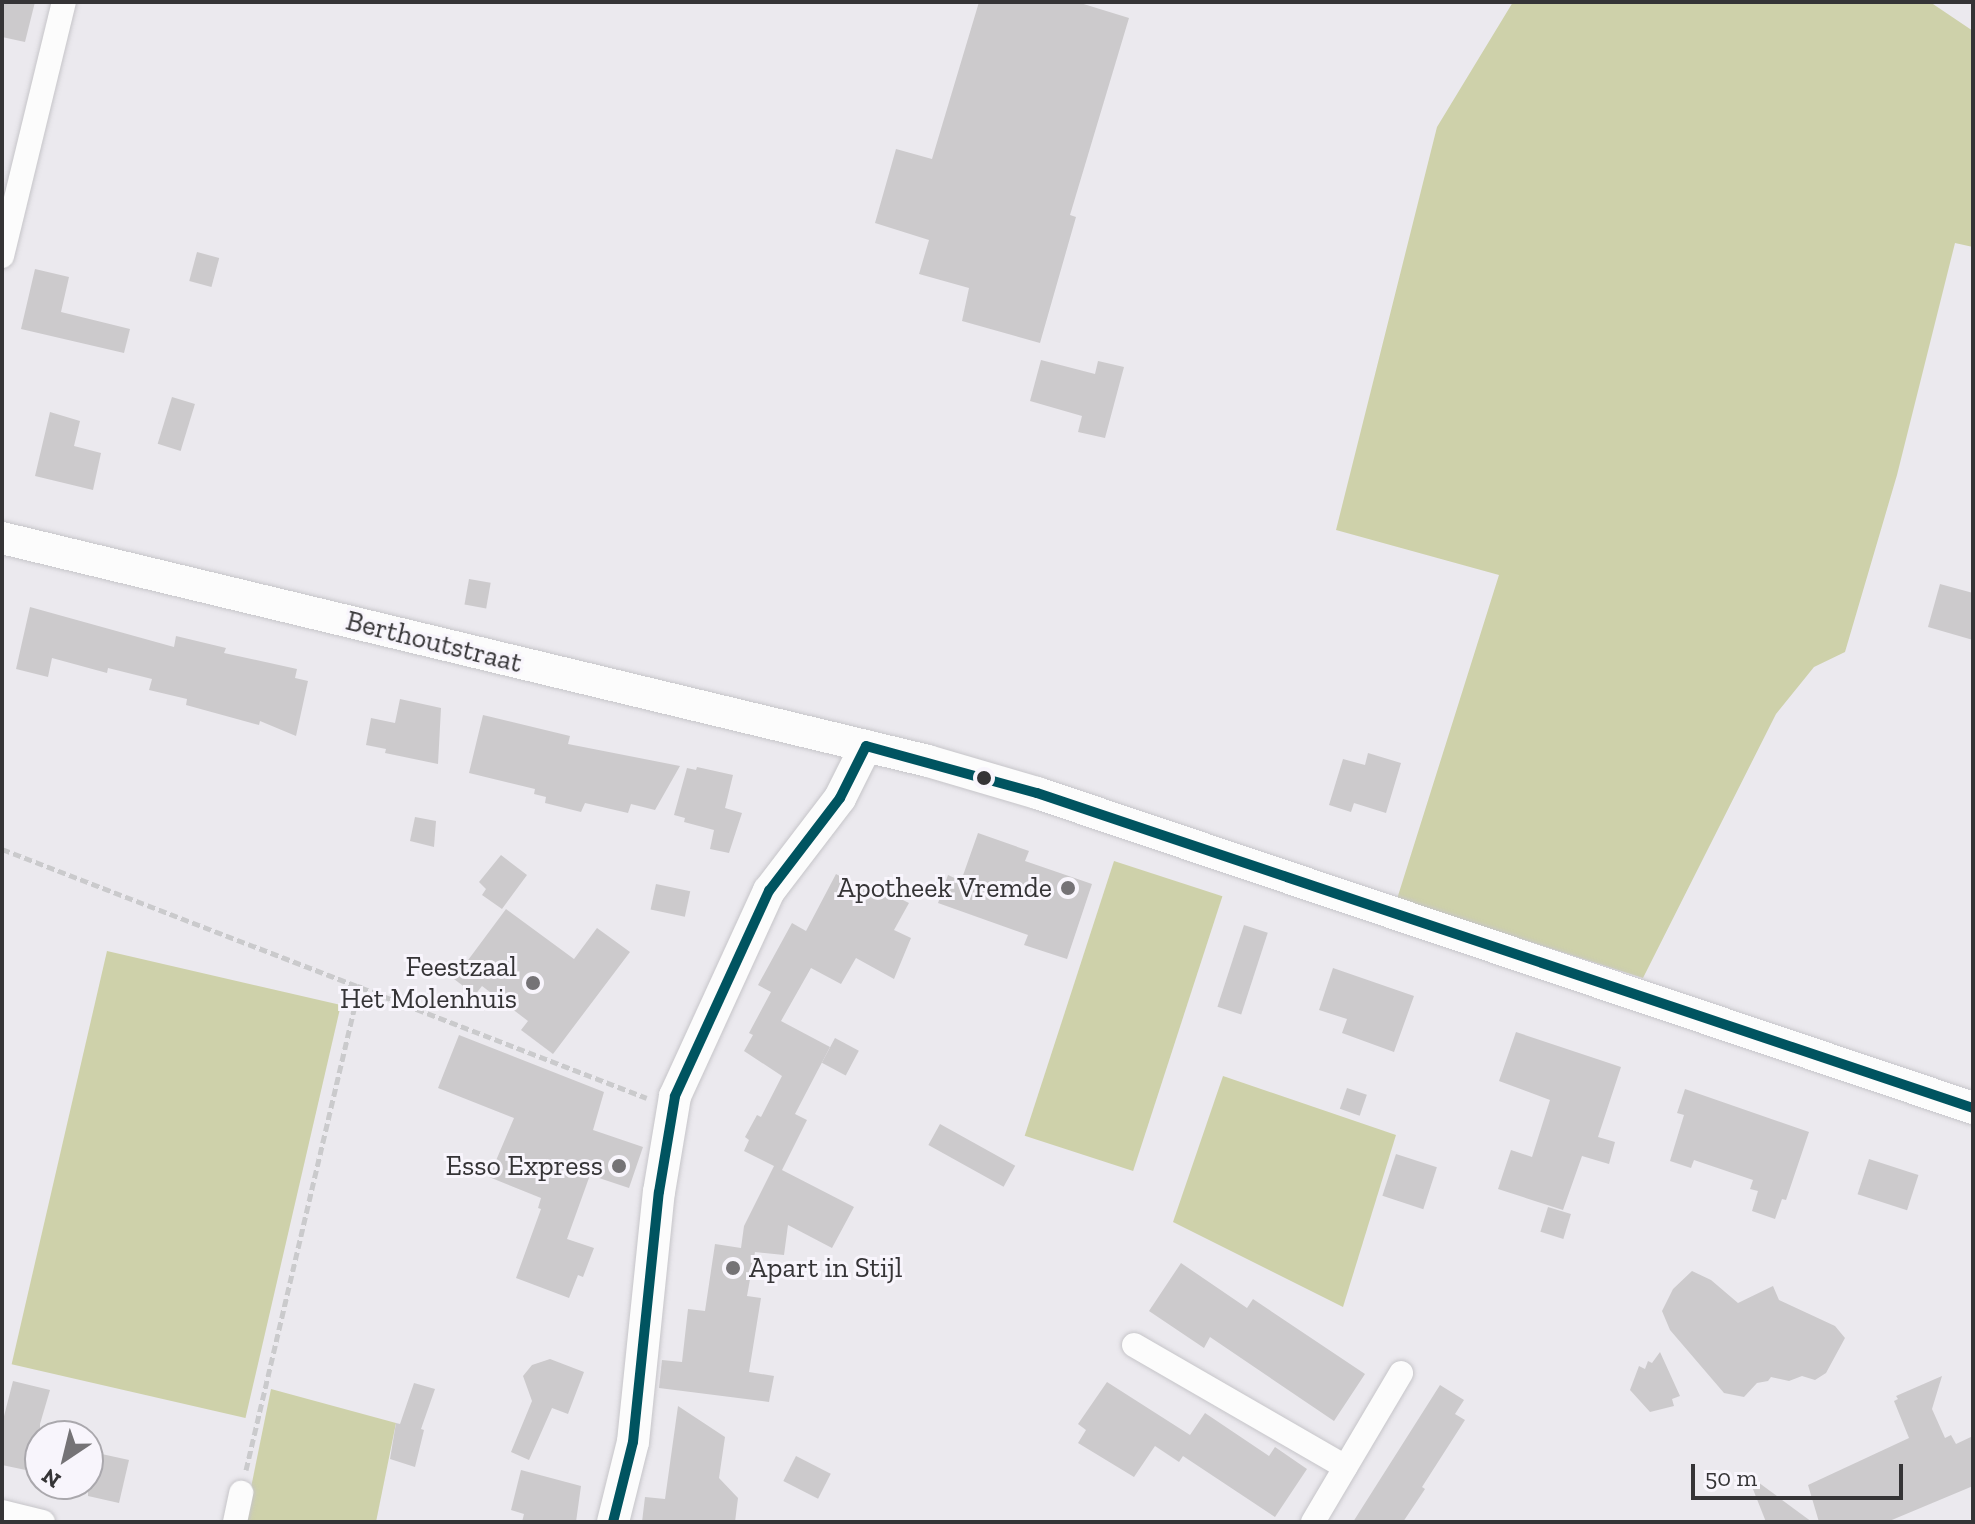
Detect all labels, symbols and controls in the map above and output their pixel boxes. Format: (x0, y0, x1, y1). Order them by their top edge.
street label: Berthoutstraat (343, 604, 525, 680)
unlabelled marker (976, 770, 992, 786)
place label: Apotheek Vremde (836, 871, 1052, 905)
marker: Apotheek Vremde (1059, 879, 1077, 897)
place label: Feestzaal Het Molenhuis (340, 950, 517, 1016)
marker: Feestzaal Het Molenhuis (524, 974, 542, 992)
place label: Esso Express (446, 1149, 603, 1183)
marker: Esso Express (610, 1157, 628, 1175)
place label: Apart in Stijl (749, 1251, 902, 1285)
marker: Apart in Stijl (724, 1259, 742, 1277)
north arrow (24, 1420, 104, 1500)
scale bar (1695, 1448, 1907, 1498)
text: N (37, 1463, 66, 1494)
text: 50 m (1705, 1463, 1757, 1492)

